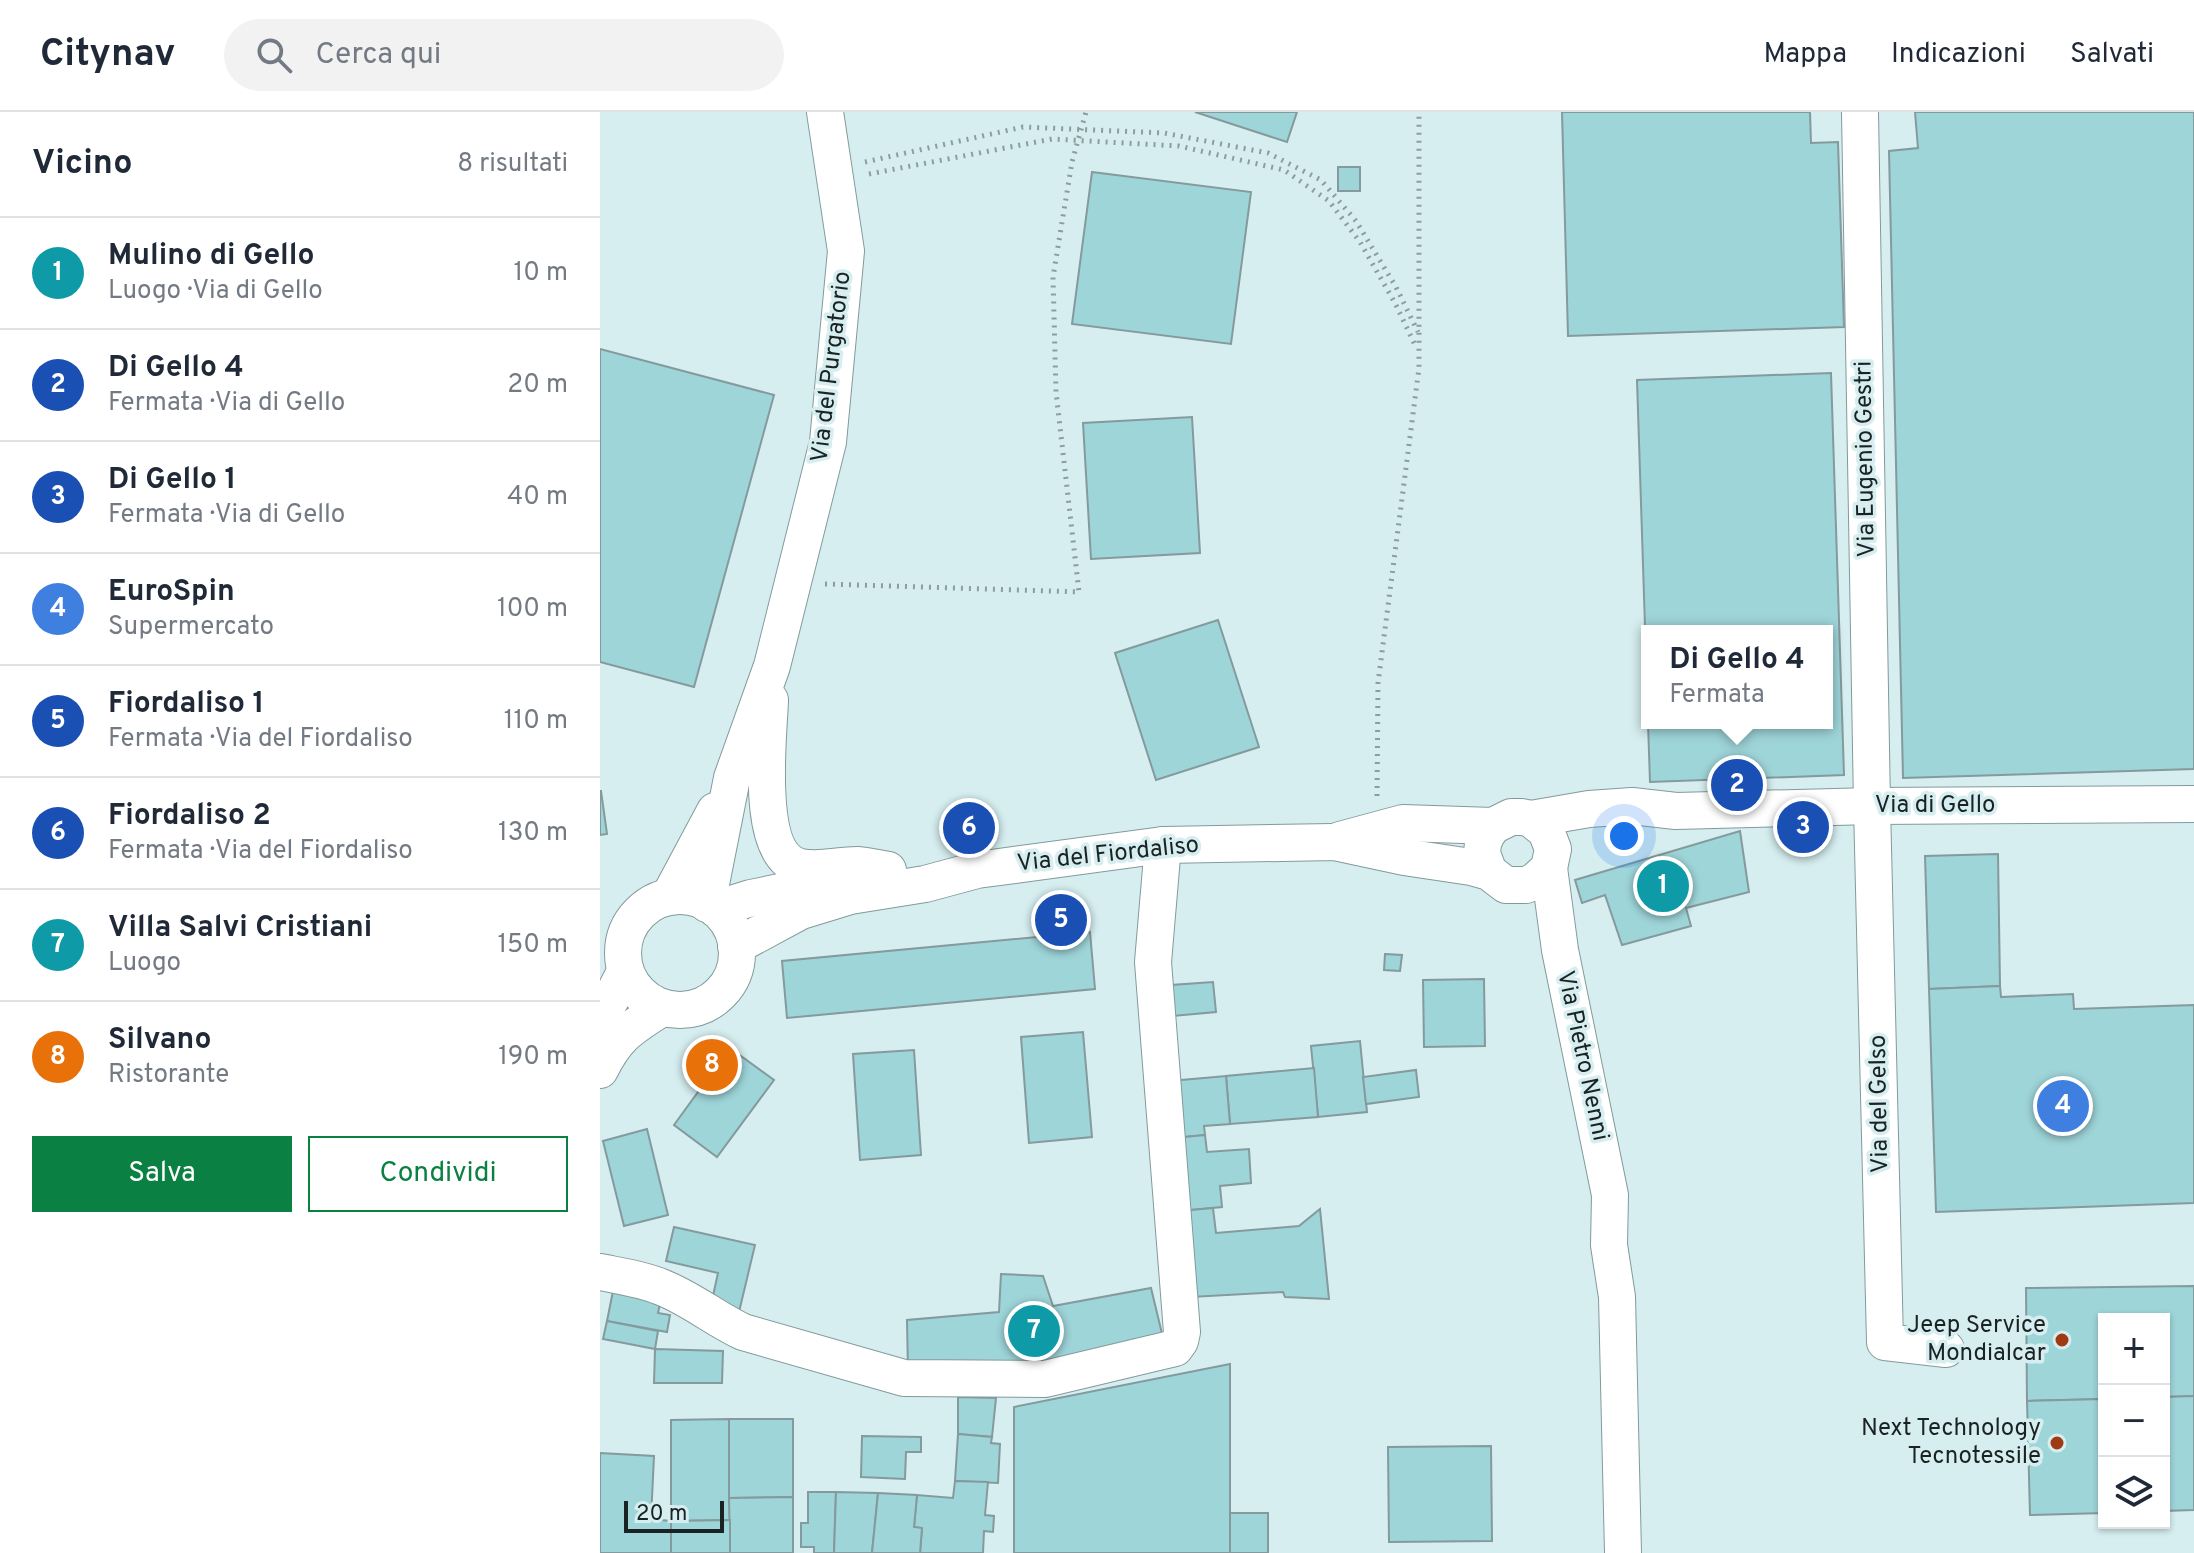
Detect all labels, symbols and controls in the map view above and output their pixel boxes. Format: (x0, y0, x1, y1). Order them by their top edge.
search box (224, 19, 784, 91)
text: Citynav (40, 31, 176, 80)
icon: search (252, 33, 296, 77)
text: Cerca qui (316, 37, 441, 74)
text: Mappa (1764, 37, 1847, 73)
text: Indicazioni (1891, 37, 2026, 73)
text: Salvati (2070, 37, 2154, 73)
text: Vicino (32, 143, 132, 186)
text: 8 risultati (457, 148, 568, 181)
text: Mulino di Gello (108, 238, 315, 275)
text: 1 (53, 257, 63, 290)
text: 10 m (513, 257, 568, 290)
street label: Via del Purgatorio (805, 270, 859, 464)
text: Luogo · Via di Gello (108, 275, 323, 308)
text: Di Gello 4 (108, 350, 244, 387)
street label: Via Eugenio Gestri (1849, 360, 1883, 558)
text: 2 (50, 369, 66, 402)
text: 20 m (507, 369, 568, 402)
text: Fermata · Via di Gello (108, 387, 345, 420)
text: Di Gello 1 (108, 462, 236, 499)
text: 3 (50, 481, 66, 514)
text: 40 m (507, 481, 568, 514)
text: Fermata · Via di Gello (108, 499, 345, 532)
text: EuroSpin (108, 574, 235, 611)
text: 4 (50, 593, 66, 626)
text: 100 m (497, 593, 568, 626)
text: Supermercato (108, 611, 274, 644)
popup (1641, 625, 1833, 729)
text: Di Gello 4 (1669, 642, 1805, 679)
text: Fermata (1669, 679, 1765, 712)
text: Fiordaliso 1 (108, 686, 264, 723)
text: 5 (50, 705, 66, 738)
text: 110 m (504, 705, 568, 738)
text: Fermata · Via del Fiordaliso (108, 723, 413, 756)
pin: 2 (1711, 755, 1763, 815)
street label: Via di Gello (1875, 791, 1995, 821)
pin: 3 (1777, 797, 1829, 857)
text: Fiordaliso 2 (108, 798, 271, 835)
pin: 6 (943, 798, 995, 858)
your location (1604, 816, 1644, 856)
text: 6 (50, 817, 66, 850)
text: 130 m (498, 817, 568, 850)
street label: Via del Fiordaliso (1016, 831, 1200, 879)
text: Fermata · Via del Fiordaliso (108, 835, 413, 868)
pin: 1 (1637, 856, 1689, 916)
pin: 5 (1035, 890, 1087, 950)
text: Villa Salvi Cristiani (108, 910, 372, 947)
text: 7 (51, 929, 65, 962)
text: 150 m (497, 929, 568, 962)
text: Luogo (108, 947, 181, 980)
street label: Via Pietro Nenni (1549, 968, 1615, 1144)
text: Silvano (108, 1022, 211, 1059)
pin: 8 (686, 1035, 738, 1095)
street label: Via del Gelso (1864, 1035, 1896, 1173)
text: 8 (50, 1041, 66, 1074)
text: 190 m (498, 1041, 568, 1074)
text: Ristorante (108, 1059, 229, 1092)
pin: 4 (2037, 1076, 2089, 1136)
button: Salva (32, 1136, 292, 1212)
button: Condividi (308, 1136, 568, 1212)
pin: 7 (1008, 1301, 1060, 1361)
place label: Jeep Service Mondialcar (1907, 1311, 2046, 1369)
map controls (2098, 1313, 2170, 1529)
button: + (2098, 1313, 2170, 1385)
marker: Jeep Service Mondialcar (2053, 1331, 2071, 1349)
button: − (2098, 1385, 2170, 1457)
place label: Next Technology Tecnotessile (1861, 1414, 2041, 1472)
marker: Next Technology Tecnotessile (2048, 1434, 2066, 1452)
button: layers (2098, 1457, 2170, 1529)
scale bar (624, 1497, 724, 1533)
text: 20 m (636, 1501, 687, 1528)

